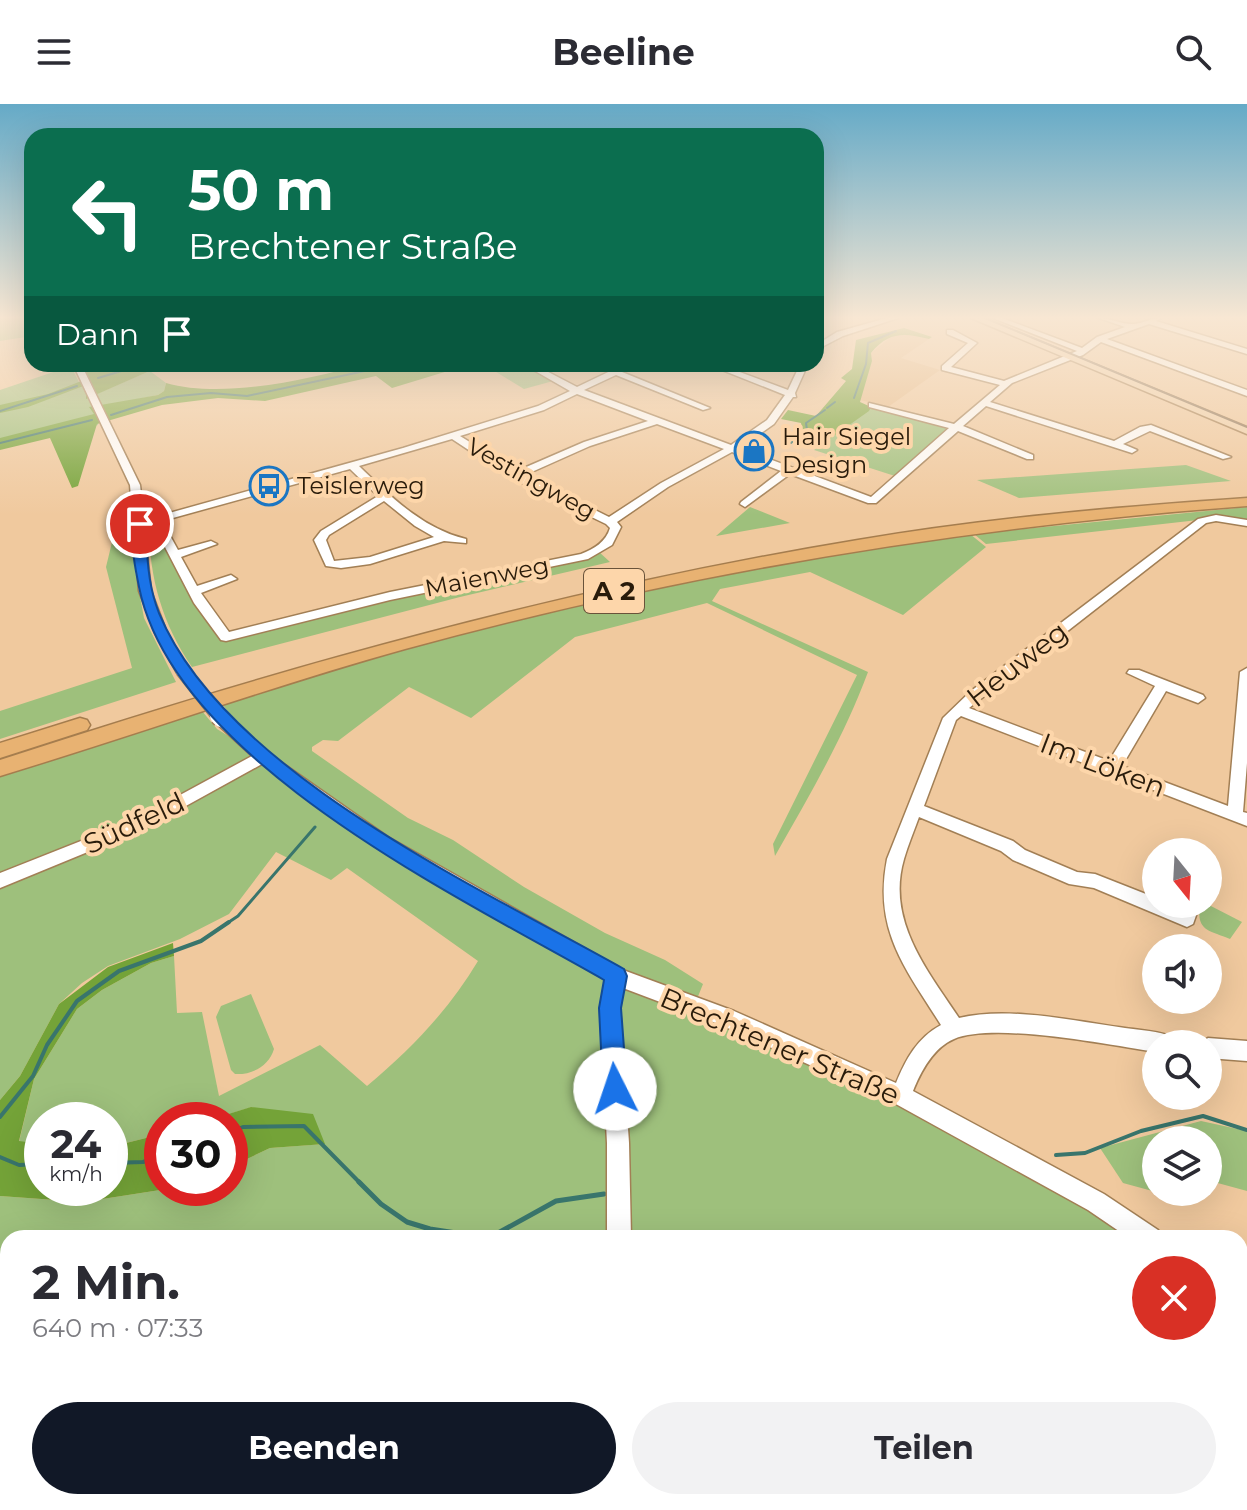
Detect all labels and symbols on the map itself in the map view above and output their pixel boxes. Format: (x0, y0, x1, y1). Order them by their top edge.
place label: Hair Siegel Design (782, 422, 911, 479)
shop icon: Hair Siegel Design (733, 430, 775, 472)
street label: Vestingweg (462, 431, 600, 526)
bus stop icon: Teislerweg (248, 465, 290, 507)
place label: Teislerweg (297, 471, 425, 500)
pin (106, 490, 174, 558)
street label: Maienweg (422, 550, 551, 603)
road number: A 2 (584, 569, 644, 613)
street label: Heuweg (960, 614, 1074, 714)
street label: Im Löken (1036, 726, 1170, 804)
street label: Südfeld (78, 785, 190, 861)
north arrow (1142, 838, 1222, 918)
street label: Brechtener Straße (655, 980, 905, 1112)
position arrow (573, 1047, 657, 1131)
speed limit sign: 30 (144, 1102, 248, 1206)

